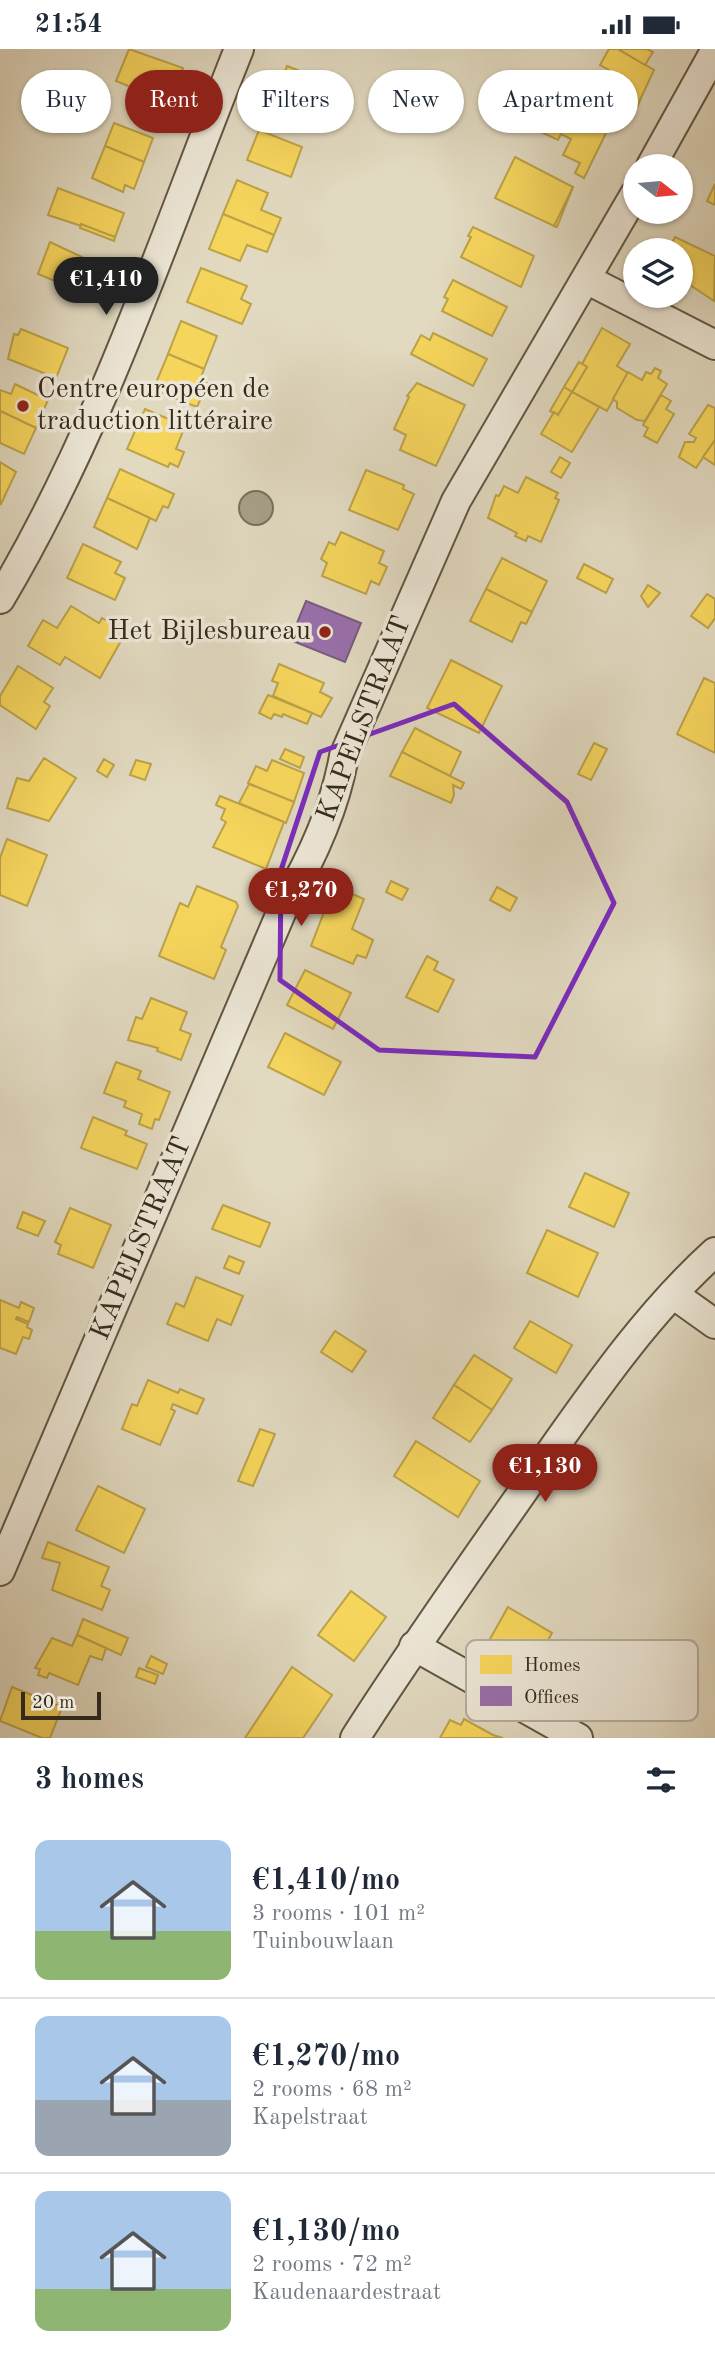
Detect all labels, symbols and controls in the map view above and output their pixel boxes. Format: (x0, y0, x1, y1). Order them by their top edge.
text: 21:54 (35, 12, 103, 38)
chip: Buy (21, 70, 111, 133)
chip: Rent (125, 70, 223, 133)
chip: Filters (237, 70, 354, 133)
chip: New (368, 70, 464, 133)
chip: Apartment (478, 70, 638, 133)
north arrow (623, 154, 693, 224)
map controls (623, 154, 693, 308)
button: layers (623, 238, 693, 308)
pin: €1,410 (49, 257, 163, 317)
text: €1,410 (69, 268, 143, 291)
place label: Centre européen de traduction littéraire (37, 376, 273, 436)
marker: Centre européen de traduction littéraire (15, 398, 31, 414)
street label: KAPELSTRAAT (313, 612, 417, 826)
place label: Het Bijlesbureau (108, 618, 311, 646)
marker: Het Bijlesbureau (317, 624, 333, 640)
pin: €1,270 (244, 869, 358, 928)
text: €1,270 (264, 879, 338, 902)
street label: KAPELSTRAAT (87, 1133, 197, 1345)
pin: €1,130 (488, 1445, 602, 1504)
text: €1,130 (508, 1455, 582, 1478)
legend (466, 1640, 698, 1721)
text: Homes (524, 1657, 580, 1676)
scale bar (21, 1689, 102, 1721)
text: Offices (524, 1689, 579, 1708)
text: 20 m (32, 1694, 74, 1713)
icon: filters (642, 1761, 680, 1799)
text: 3 homes (35, 1765, 144, 1795)
text: €1,410/mo (252, 1866, 400, 1896)
icon: home (91, 1868, 175, 1952)
text: 3 rooms · 101 m² (252, 1902, 425, 1925)
text: Tuinbouwlaan (252, 1930, 394, 1953)
text: €1,270/mo (252, 2042, 400, 2072)
icon: home (91, 2044, 175, 2128)
text: 2 rooms · 68 m² (252, 2078, 412, 2101)
text: Kapelstraat (252, 2106, 368, 2129)
text: €1,130/mo (252, 2217, 400, 2247)
icon: home (91, 2219, 175, 2303)
text: 2 rooms · 72 m² (252, 2253, 412, 2276)
text: Kaudenaardestraat (252, 2281, 441, 2304)

